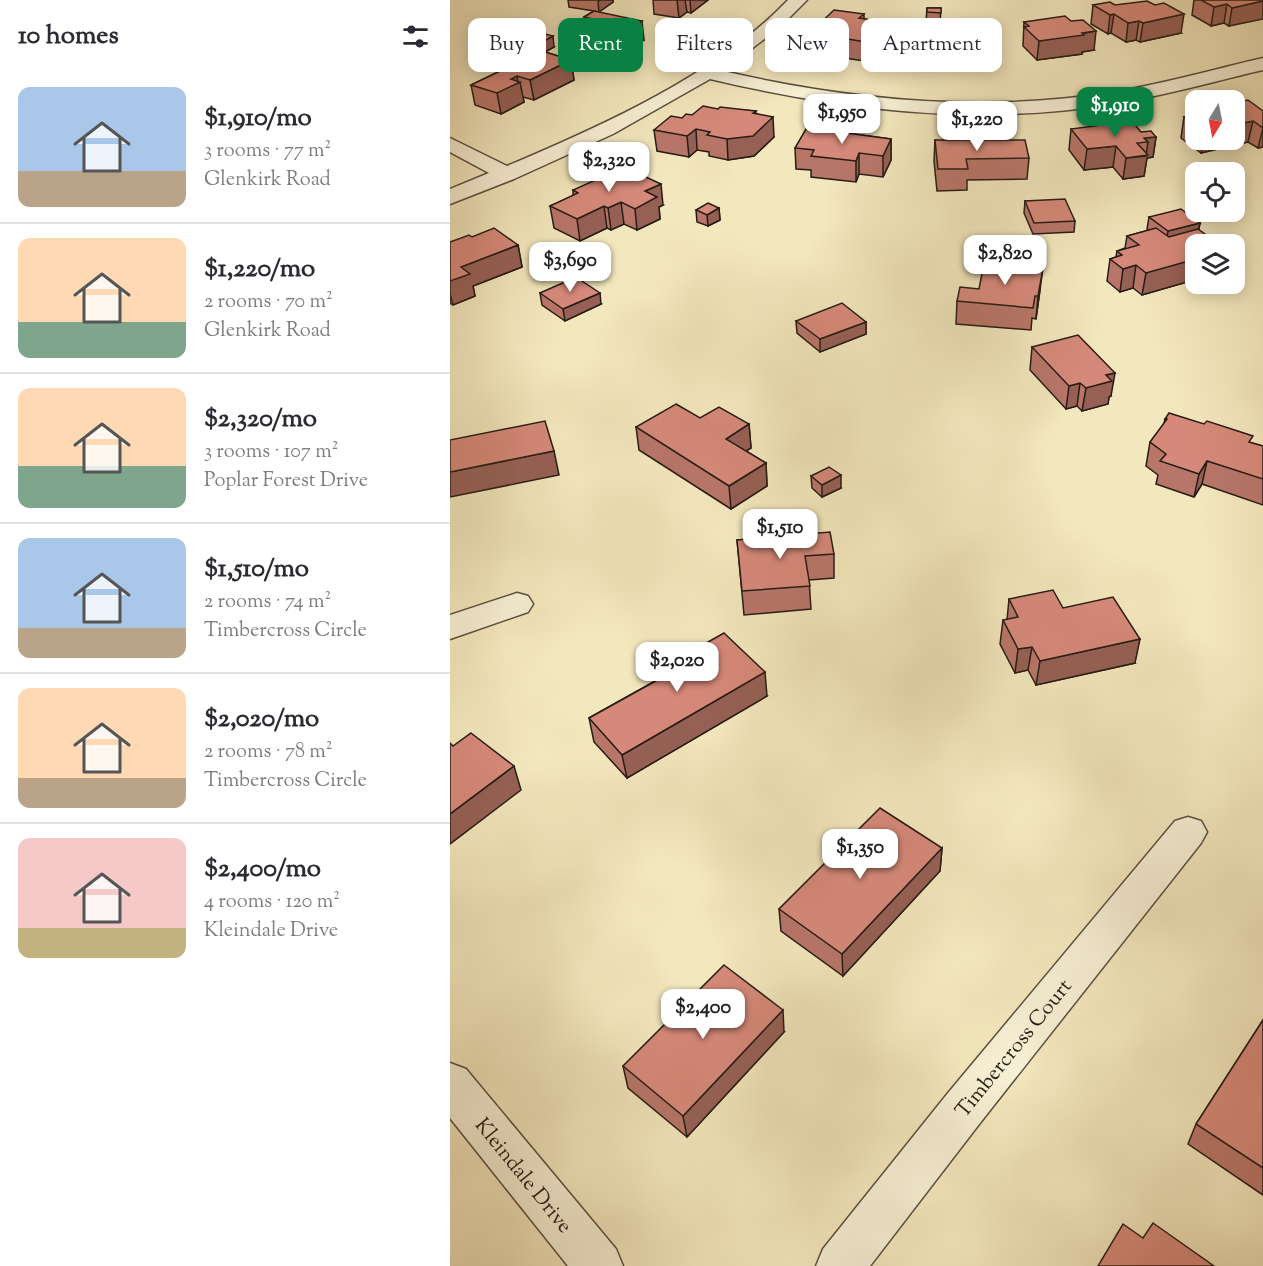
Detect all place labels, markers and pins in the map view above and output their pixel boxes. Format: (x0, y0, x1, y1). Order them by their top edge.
pin: $1,910 (1066, 87, 1164, 138)
pin: $1,950 (793, 94, 891, 145)
pin: $1,220 (928, 101, 1026, 152)
pin: $2,320 (560, 142, 658, 193)
pin: $2,820 (956, 235, 1054, 286)
pin: $3,690 (521, 242, 619, 293)
pin: $1,510 (731, 509, 829, 560)
pin: $2,020 (628, 642, 726, 693)
pin: $1,350 (811, 829, 909, 880)
pin: $2,400 (654, 989, 752, 1040)

